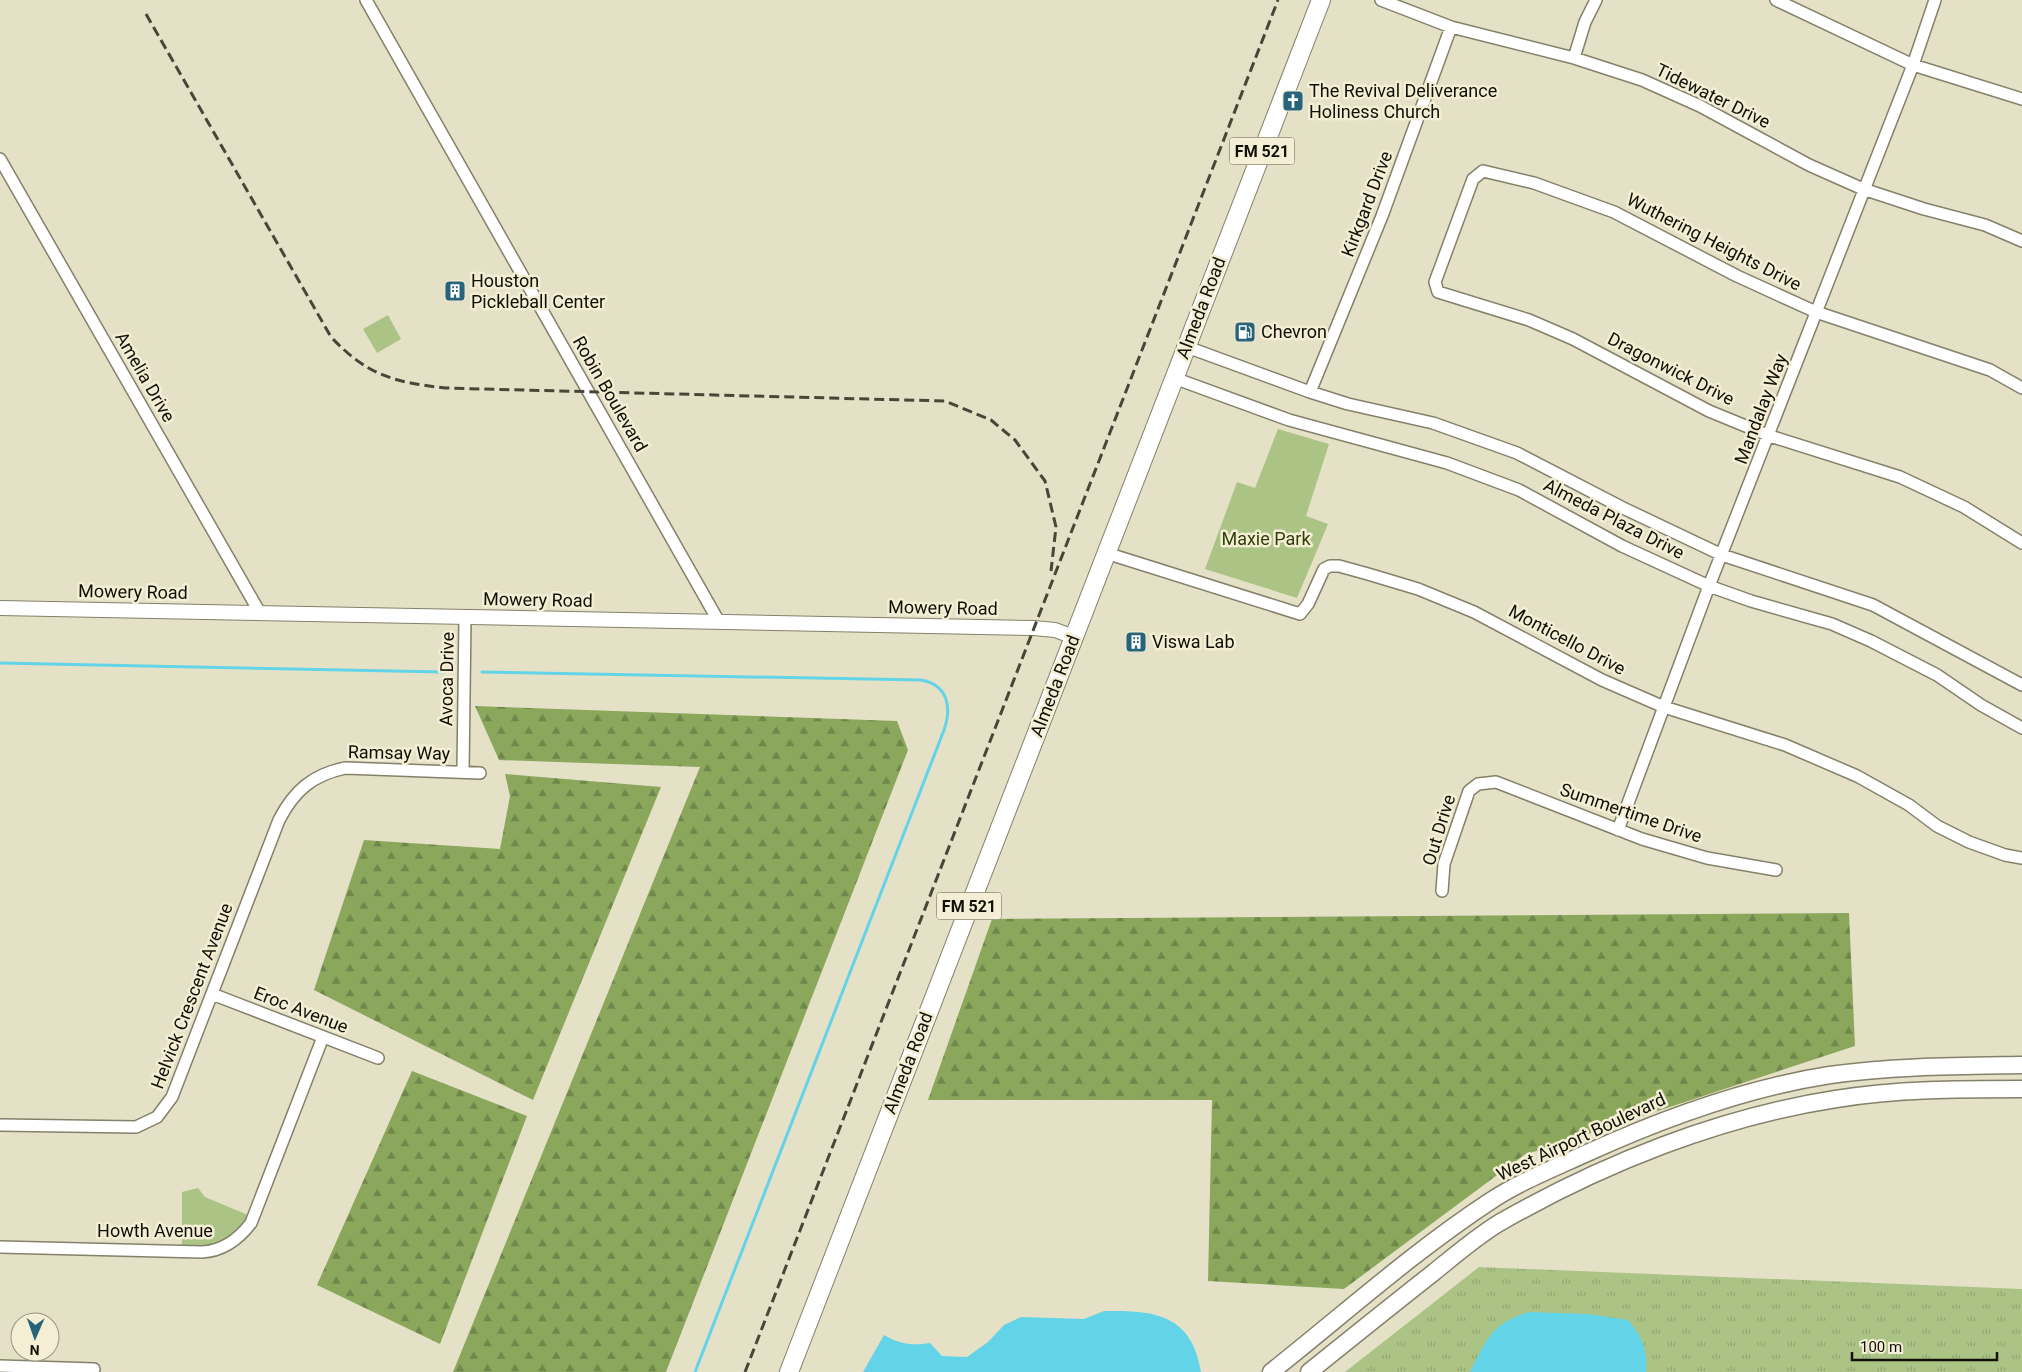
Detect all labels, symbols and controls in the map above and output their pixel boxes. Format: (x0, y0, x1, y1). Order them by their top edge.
street label: Tidewater Drive (1653, 59, 1774, 132)
place label: The Revival Deliverance Holiness Church (1309, 80, 1497, 122)
church icon: The Revival Deliverance Holiness Church (1281, 89, 1305, 113)
road number: FM 521 (1230, 138, 1294, 164)
street label: Kirkgard Drive (1337, 148, 1396, 260)
street label: Wuthering Heights Drive (1624, 188, 1805, 295)
street label: Almeda Road (1172, 254, 1230, 362)
place label: Houston Pickleball Center (471, 270, 605, 312)
building icon: Houston Pickleball Center (443, 279, 467, 303)
fuel station icon: Chevron (1233, 320, 1257, 344)
place label: Chevron (1261, 321, 1327, 342)
street label: Amelia Drive (111, 328, 180, 426)
street label: Dragonwick Drive (1605, 328, 1738, 409)
street label: Robin Boulevard (569, 332, 652, 455)
street label: Mandalay Way (1730, 350, 1791, 467)
street label: Almeda Plaza Drive (1540, 474, 1688, 563)
park label: Maxie Park (1221, 528, 1311, 549)
street label: Mowery Road (78, 580, 188, 603)
street label: Mowery Road (483, 588, 593, 611)
street label: Mowery Road (888, 596, 998, 619)
street label: Monticello Drive (1505, 600, 1629, 679)
building icon: Viswa Lab (1124, 630, 1148, 654)
place label: Viswa Lab (1152, 631, 1235, 652)
street label: Avoca Drive (435, 632, 458, 726)
street label: Almeda Road (1026, 632, 1084, 740)
street label: Ramsay Way (348, 741, 451, 764)
street label: Summertime Drive (1557, 778, 1705, 847)
street label: Out Drive (1418, 792, 1459, 868)
road number: FM 521 (936, 892, 1002, 919)
street label: Helvick Crescent Avenue (146, 900, 237, 1092)
street label: Eroc Avenue (251, 982, 351, 1037)
street label: Almeda Road (879, 1009, 937, 1117)
street label: West Airport Boulevard (1493, 1088, 1669, 1185)
street label: Howth Avenue (97, 1220, 213, 1241)
north arrow (10, 1312, 60, 1362)
scale bar (1852, 1330, 1997, 1362)
text: 100 m (1860, 1338, 1902, 1356)
text: N (29, 1342, 40, 1358)

